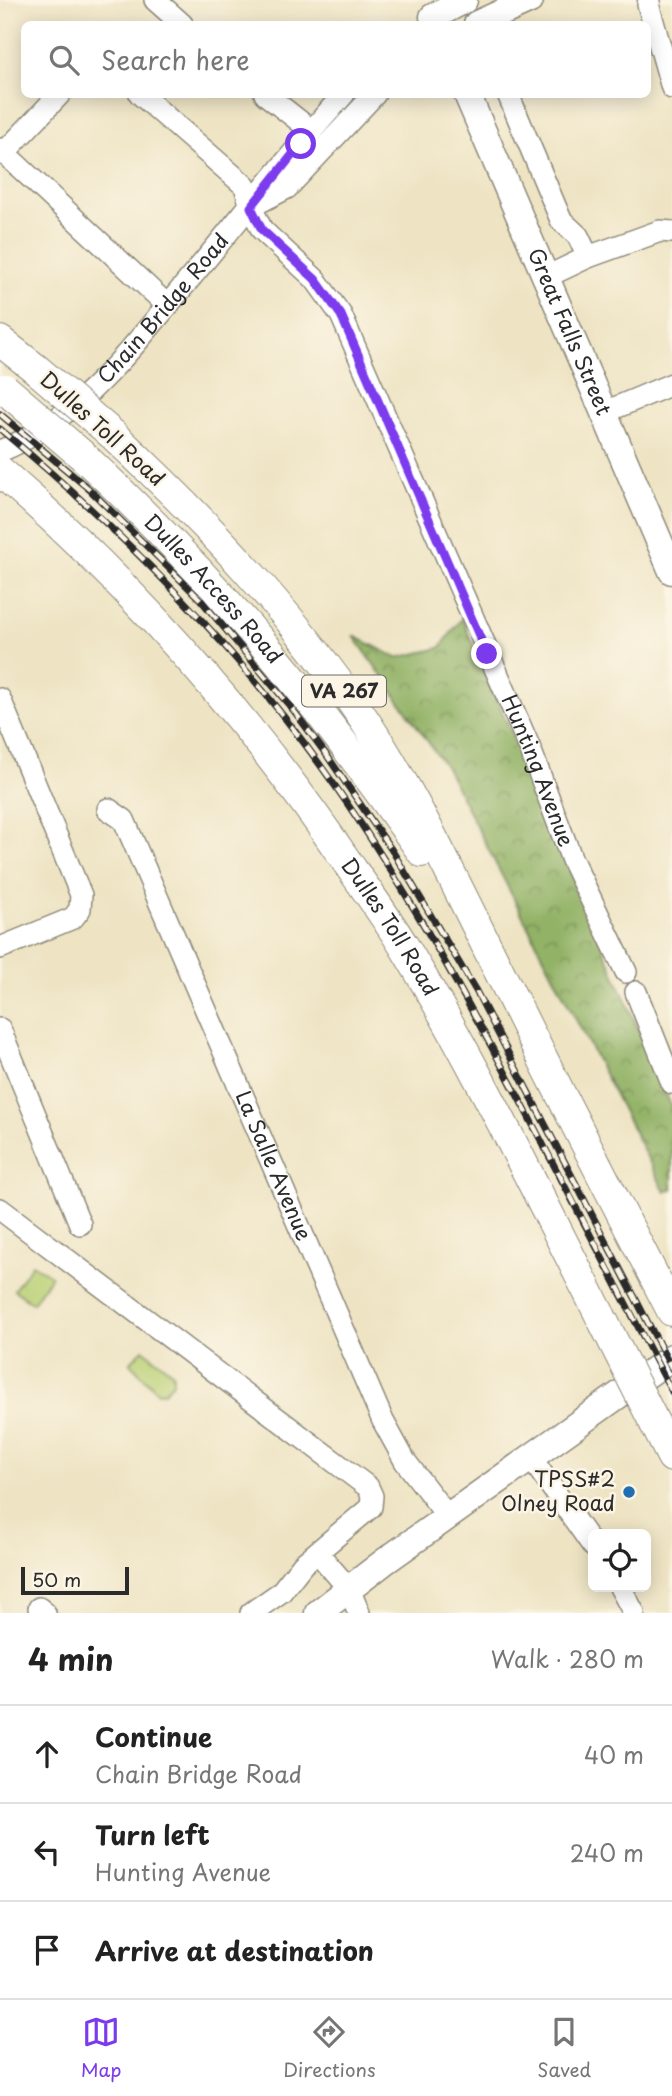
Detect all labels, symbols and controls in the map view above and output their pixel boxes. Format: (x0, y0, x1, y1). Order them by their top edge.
search box (21, 21, 651, 98)
text: Search here (101, 40, 250, 79)
icon: search (45, 41, 83, 79)
route start (285, 128, 316, 159)
street label: Chain Bridge Road (89, 225, 235, 390)
street label: Great Falls Street (521, 242, 621, 420)
street label: Dulles Toll Road (33, 362, 173, 493)
street label: Dulles Access Road (137, 505, 291, 670)
route end (471, 638, 502, 669)
road number: VA 267 (302, 676, 386, 706)
street label: Hunting Avenue (494, 689, 584, 851)
street label: Dulles Toll Road (334, 850, 448, 1001)
street label: La Salle Avenue (228, 1085, 321, 1245)
place label: TPSS#2 Olney Road (501, 1462, 615, 1518)
marker: TPSS#2 Olney Road (621, 1484, 637, 1500)
map controls (588, 1529, 651, 1592)
button: locate (588, 1529, 651, 1592)
scale bar (21, 1564, 130, 1596)
text: 50 m (32, 1565, 81, 1593)
text: 4 min (28, 1636, 114, 1681)
text: Walk · 280 m (491, 1641, 644, 1676)
text: Continue (95, 1717, 212, 1756)
icon: ahead (28, 1735, 66, 1773)
text: 40 m (584, 1737, 644, 1772)
text: Chain Bridge Road (95, 1756, 302, 1791)
text: Turn left (95, 1815, 210, 1854)
icon: left (28, 1833, 66, 1871)
text: 240 m (570, 1835, 644, 1870)
text: Hunting Avenue (95, 1854, 271, 1889)
icon: arrive (28, 1931, 66, 1969)
text: Arrive at destination (95, 1931, 374, 1970)
tab: Map (81, 2013, 121, 2083)
tab: Directions (283, 2013, 376, 2083)
tab: Saved (537, 2013, 591, 2083)

